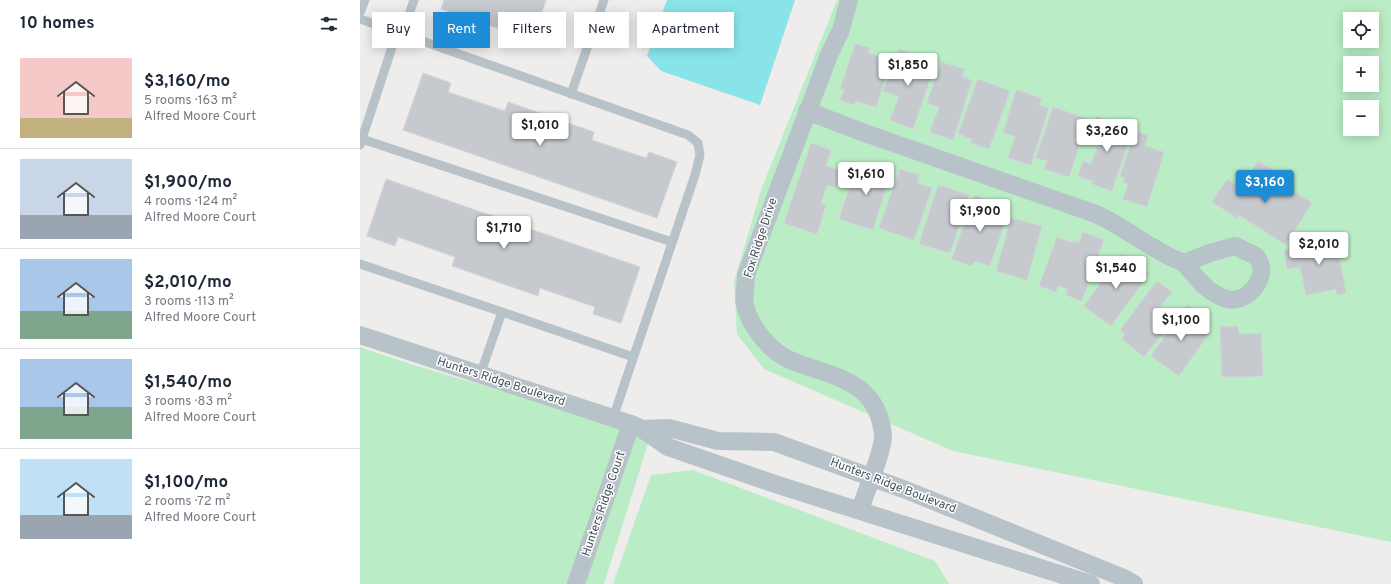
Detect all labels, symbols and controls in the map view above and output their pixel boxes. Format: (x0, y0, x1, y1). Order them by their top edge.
chip: Buy (372, 12, 425, 48)
chip: Rent (433, 12, 490, 48)
chip: Filters (498, 12, 566, 48)
chip: New (574, 12, 629, 48)
chip: Apartment (637, 12, 734, 48)
map controls (1343, 12, 1379, 136)
button: locate (1343, 12, 1379, 48)
text: 10 homes (20, 13, 95, 35)
icon: filters (318, 13, 340, 35)
pin: $1,850 (875, 53, 941, 87)
button: + (1343, 56, 1379, 92)
text: $1,850 (887, 58, 929, 74)
text: $3,160/mo (144, 71, 230, 93)
icon: home (52, 74, 100, 122)
text: 5 rooms · 163 m² (144, 93, 237, 109)
button: − (1343, 100, 1379, 136)
text: Alfred Moore Court (144, 109, 256, 125)
pin: $1,010 (507, 113, 573, 147)
text: $1,010 (521, 118, 559, 134)
pin: $3,260 (1074, 119, 1140, 153)
text: $3,260 (1085, 124, 1129, 140)
pin: $1,610 (833, 162, 899, 196)
text: $1,610 (847, 167, 885, 183)
pin: $3,160 (1232, 170, 1298, 204)
text: $1,900/mo (144, 172, 232, 194)
icon: home (52, 175, 100, 223)
text: $3,160 (1245, 175, 1285, 191)
text: 4 rooms · 124 m² (144, 194, 237, 210)
street label: Fox Ridge Drive (740, 196, 782, 280)
pin: $1,900 (947, 199, 1013, 233)
text: $1,900 (959, 204, 1001, 220)
text: Alfred Moore Court (144, 210, 256, 226)
pin: $1,710 (471, 216, 537, 250)
text: $1,710 (486, 221, 522, 237)
pin: $2,010 (1286, 232, 1352, 266)
text: $2,010 (1298, 237, 1340, 253)
pin: $1,540 (1083, 256, 1149, 290)
text: $1,540 (1095, 261, 1137, 277)
text: $2,010/mo (144, 272, 232, 294)
icon: home (52, 275, 100, 323)
text: 3 rooms · 113 m² (144, 294, 234, 310)
pin: $1,100 (1148, 308, 1214, 342)
text: Alfred Moore Court (144, 310, 256, 326)
text: $1,100 (1162, 313, 1200, 329)
street label: Hunters Ridge Boulevard (435, 354, 567, 410)
text: $1,540/mo (144, 372, 232, 394)
icon: home (52, 375, 100, 423)
text: 3 rooms · 83 m² (144, 394, 232, 410)
text: Alfred Moore Court (144, 410, 256, 426)
street label: Hunters Ridge Court (578, 449, 630, 559)
street label: Hunters Ridge Boulevard (828, 455, 958, 517)
text: $1,100/mo (144, 472, 228, 494)
icon: home (52, 475, 100, 523)
text: 2 rooms · 72 m² (144, 494, 230, 510)
text: Alfred Moore Court (144, 510, 256, 526)

